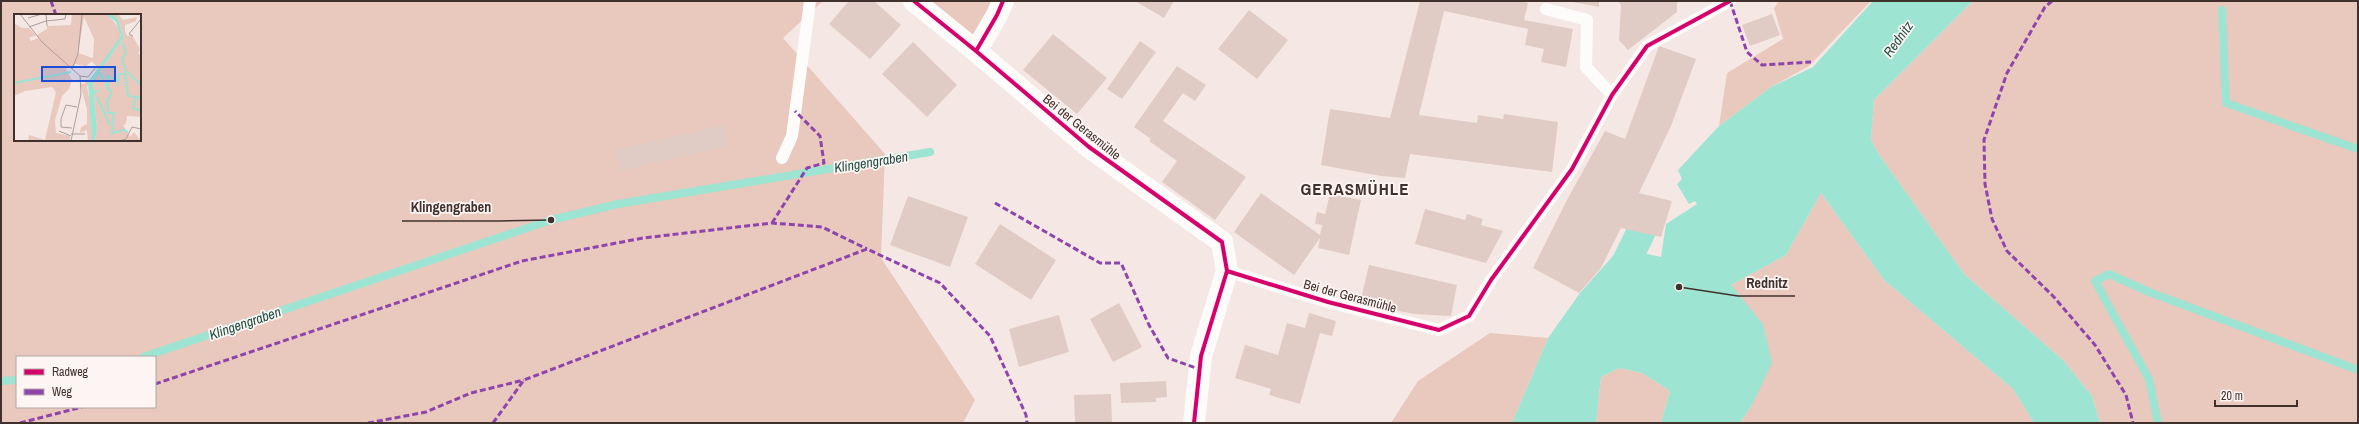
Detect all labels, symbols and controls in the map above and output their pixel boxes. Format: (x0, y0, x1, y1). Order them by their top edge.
inset map (14, 14, 141, 141)
water label: Rednitz (1879, 18, 1917, 60)
street label: Bei der Gerasmühle (1040, 90, 1124, 164)
water label: Klingengraben (833, 147, 909, 177)
district label: GERASMÜHLE (1300, 177, 1410, 200)
callout: Klingengraben (402, 195, 499, 221)
text: Klingengraben (411, 198, 491, 216)
callout: Rednitz (1738, 270, 1795, 296)
text: Rednitz (1746, 274, 1788, 292)
street label: Bei der Gerasmühle (1302, 275, 1398, 317)
water label: Klingengraben (207, 302, 283, 344)
legend (16, 356, 156, 408)
text: Radweg (52, 364, 89, 380)
scale bar (2215, 382, 2297, 408)
text: Weg (52, 384, 73, 400)
text: 20 m (2221, 388, 2243, 404)

